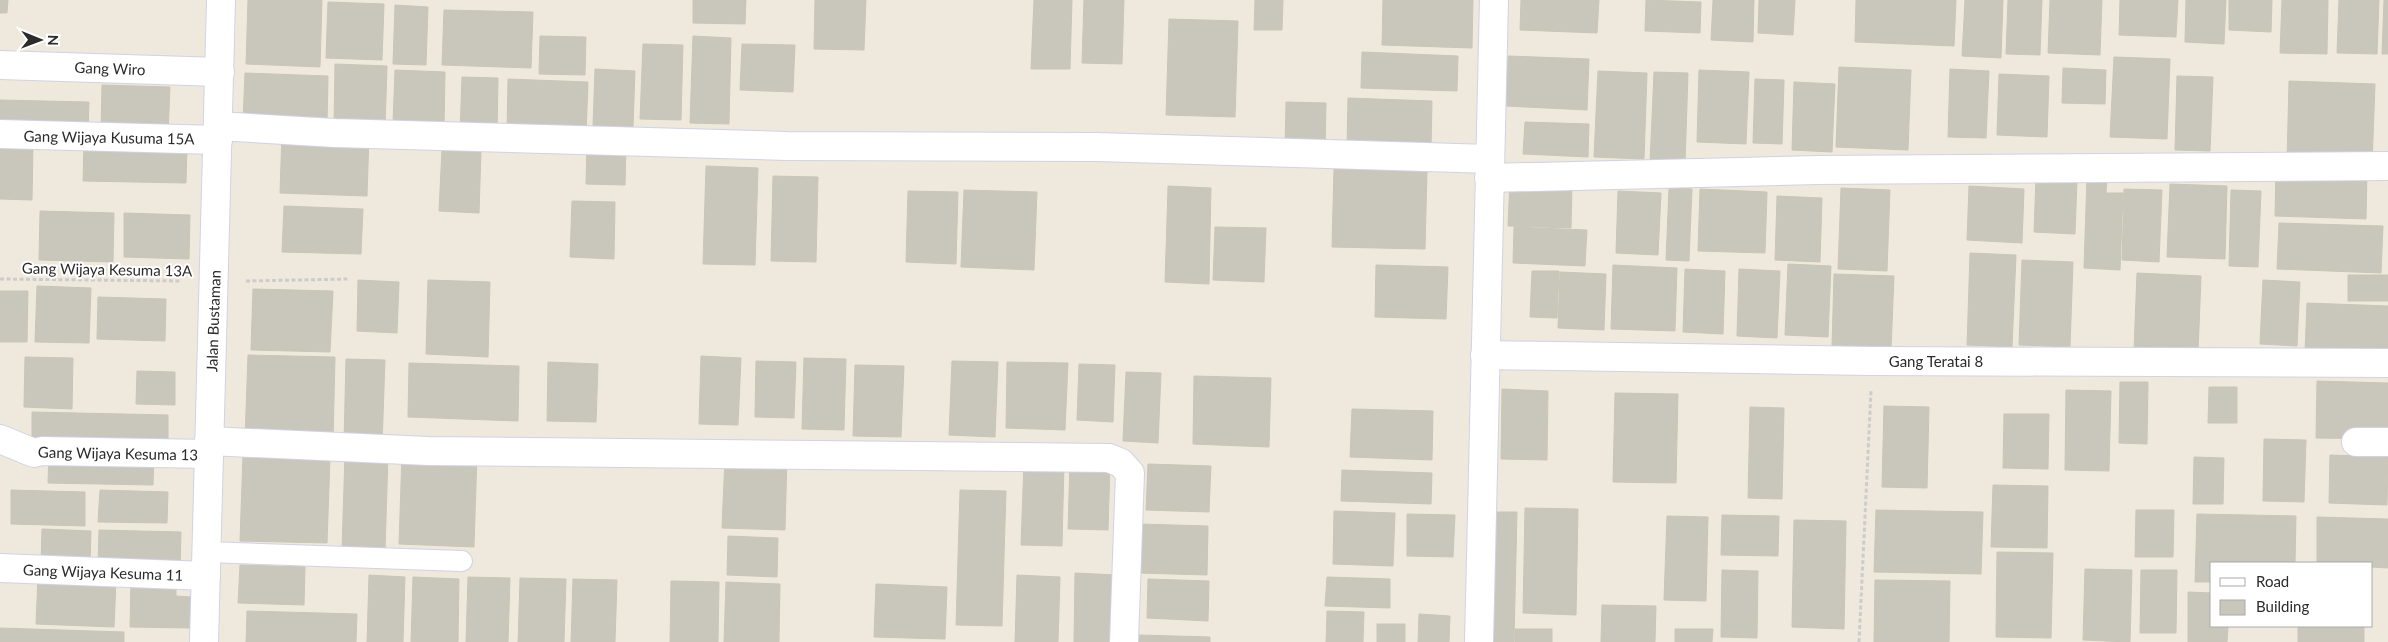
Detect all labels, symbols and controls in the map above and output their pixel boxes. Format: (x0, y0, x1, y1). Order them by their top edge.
north arrow (15, 15, 65, 65)
text: N (45, 35, 62, 46)
street label: Gang Wiro (74, 58, 146, 78)
street label: Gang Wijaya Kusuma 15A (23, 127, 195, 148)
street label: Gang Wijaya Kesuma 13A (22, 259, 193, 279)
street label: Jalan Bustaman (202, 270, 224, 372)
street label: Gang Teratai 8 (1889, 352, 1983, 370)
street label: Gang Wijaya Kesuma 13 (38, 443, 198, 463)
street label: Gang Wijaya Kesuma 11 (23, 560, 183, 584)
legend (2210, 562, 2373, 627)
text: Road (2256, 572, 2289, 590)
text: Building (2256, 597, 2309, 615)

